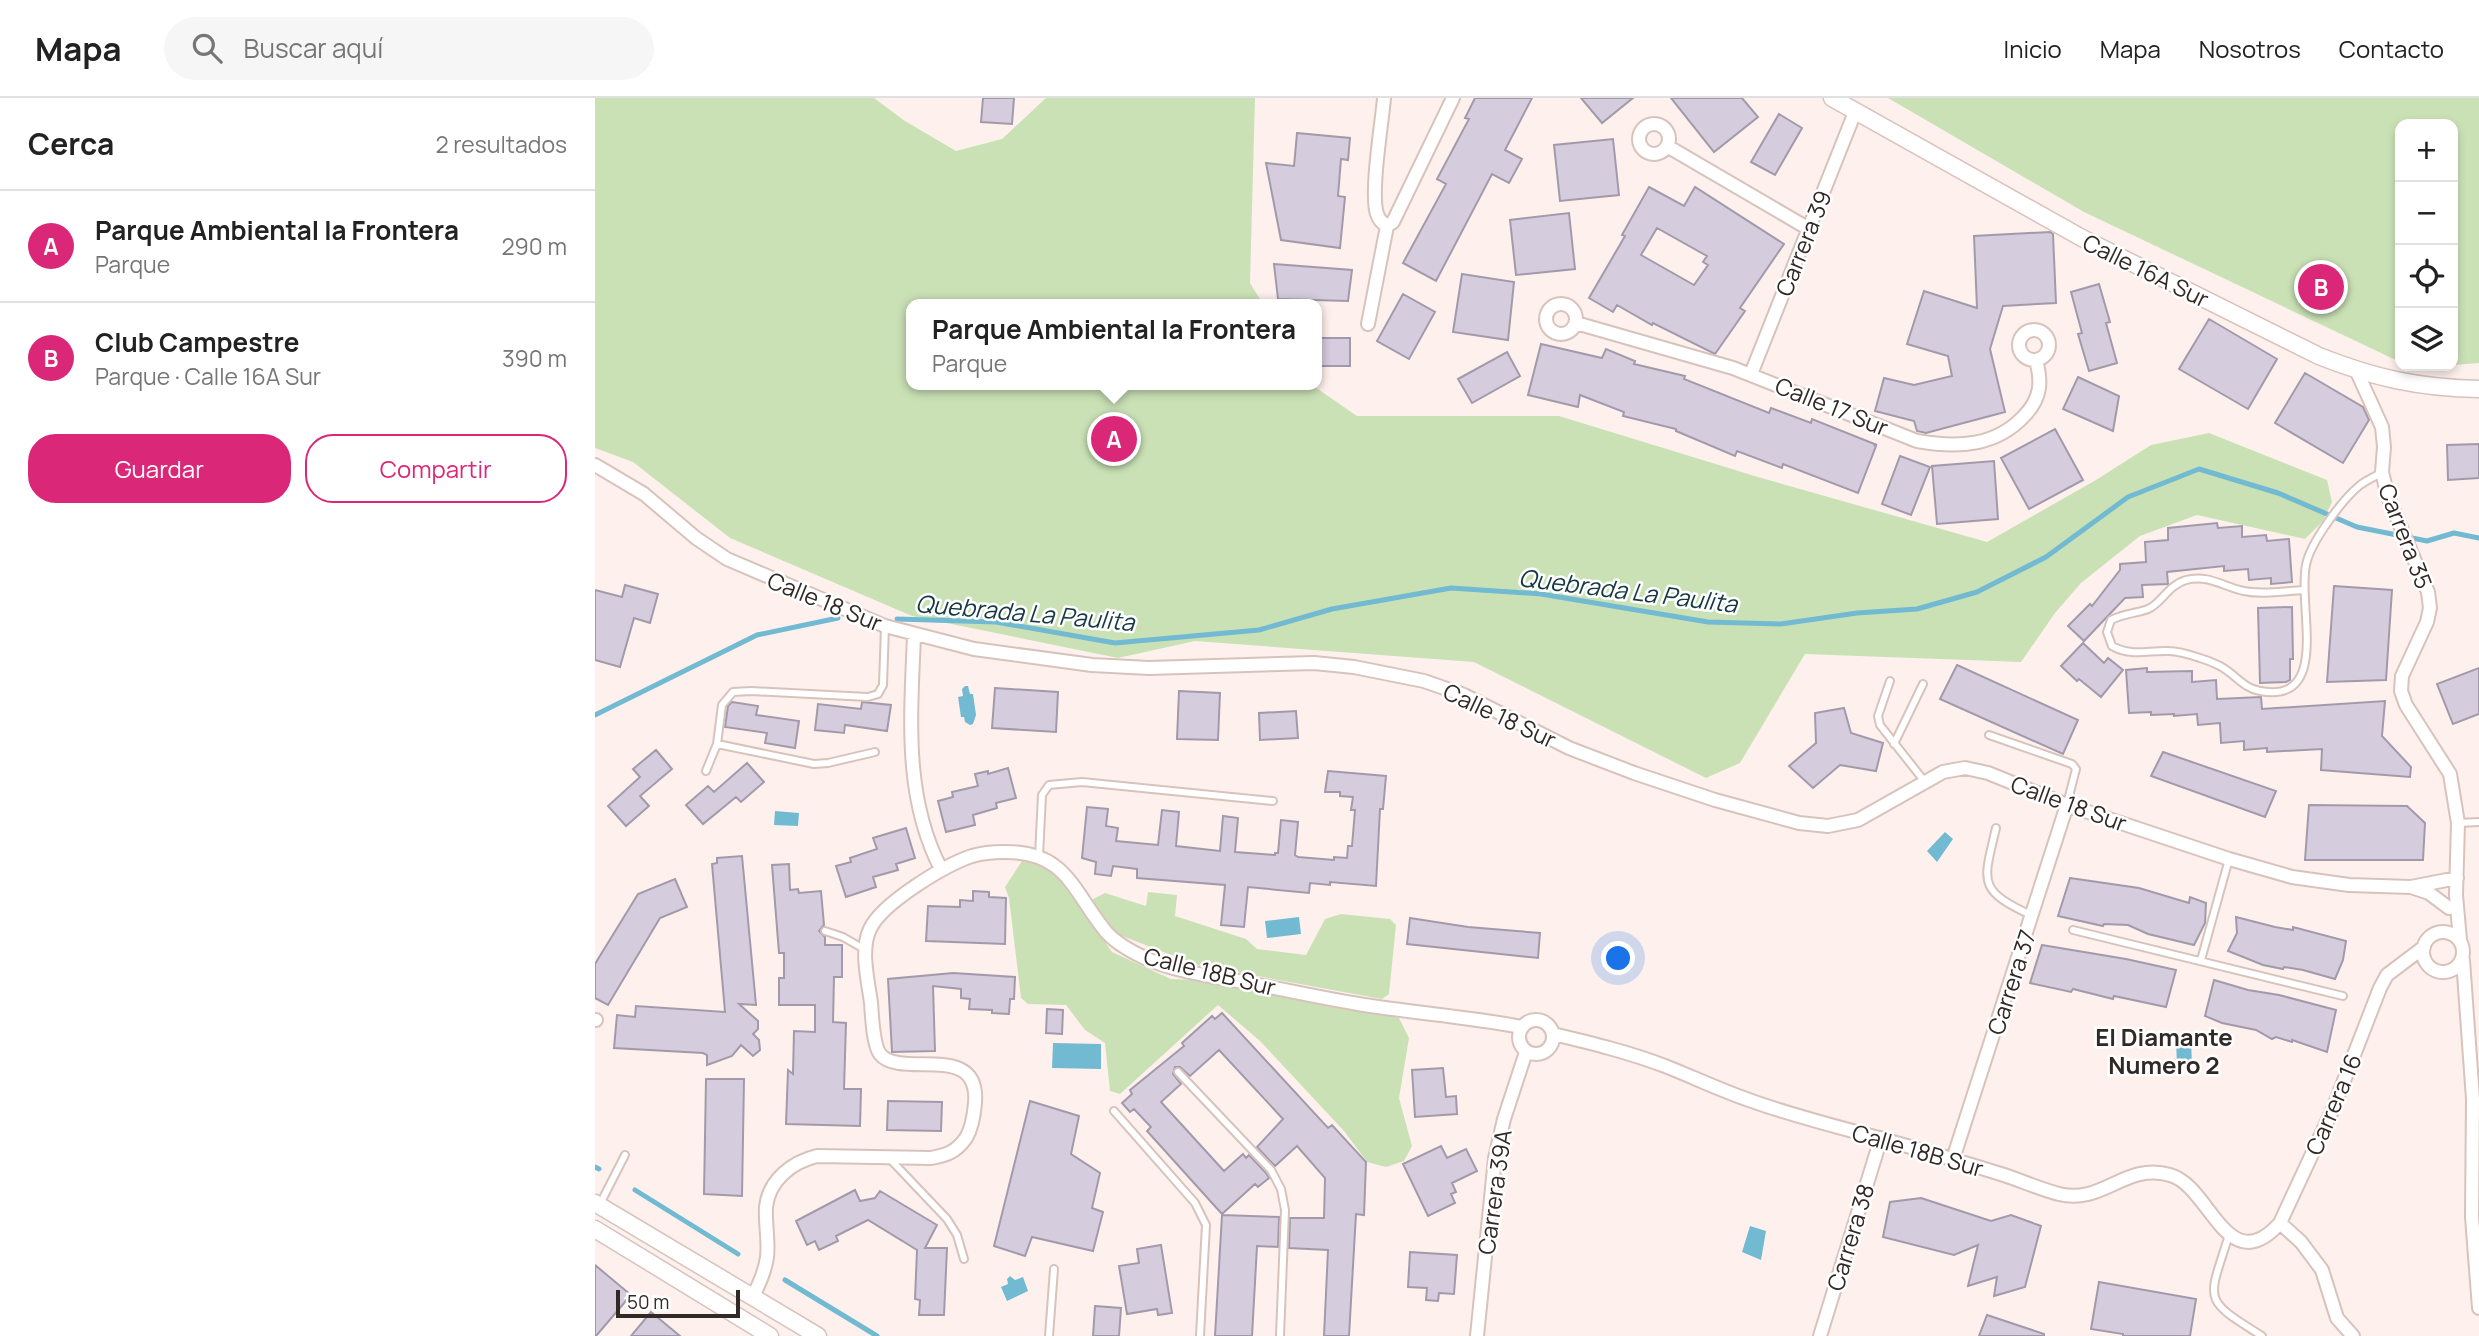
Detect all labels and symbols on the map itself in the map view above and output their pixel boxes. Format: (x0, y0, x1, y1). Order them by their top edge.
street label: Carrera 39 (1767, 185, 1839, 301)
street label: Calle 16A Sur (2078, 226, 2214, 314)
pin: B (2298, 261, 2344, 313)
street label: Calle 17 Sur (1771, 369, 1893, 443)
pin: A (1091, 413, 1137, 465)
street label: Carrera 35 (2371, 479, 2441, 593)
water label: Quebrada La Paulita (1517, 560, 1741, 620)
street label: Calle 18 Sur (763, 563, 887, 639)
water label: Quebrada La Paulita (914, 586, 1138, 638)
street label: Calle 18 Sur (1438, 675, 1562, 755)
street label: Calle 18 Sur (2007, 767, 2131, 839)
street label: Carrera 37 (1979, 925, 2043, 1039)
street label: Calle 18B Sur (1141, 939, 1279, 1003)
your location (1601, 941, 1635, 975)
district label: El Diamante Numero 2 (2095, 1020, 2233, 1081)
street label: Carrera 16 (2297, 1048, 2369, 1160)
street label: Calle 18B Sur (1849, 1116, 1987, 1184)
street label: Carrera 39A (1469, 1127, 1519, 1257)
street label: Carrera 38 (1819, 1180, 1881, 1294)
scale bar (616, 1287, 740, 1319)

